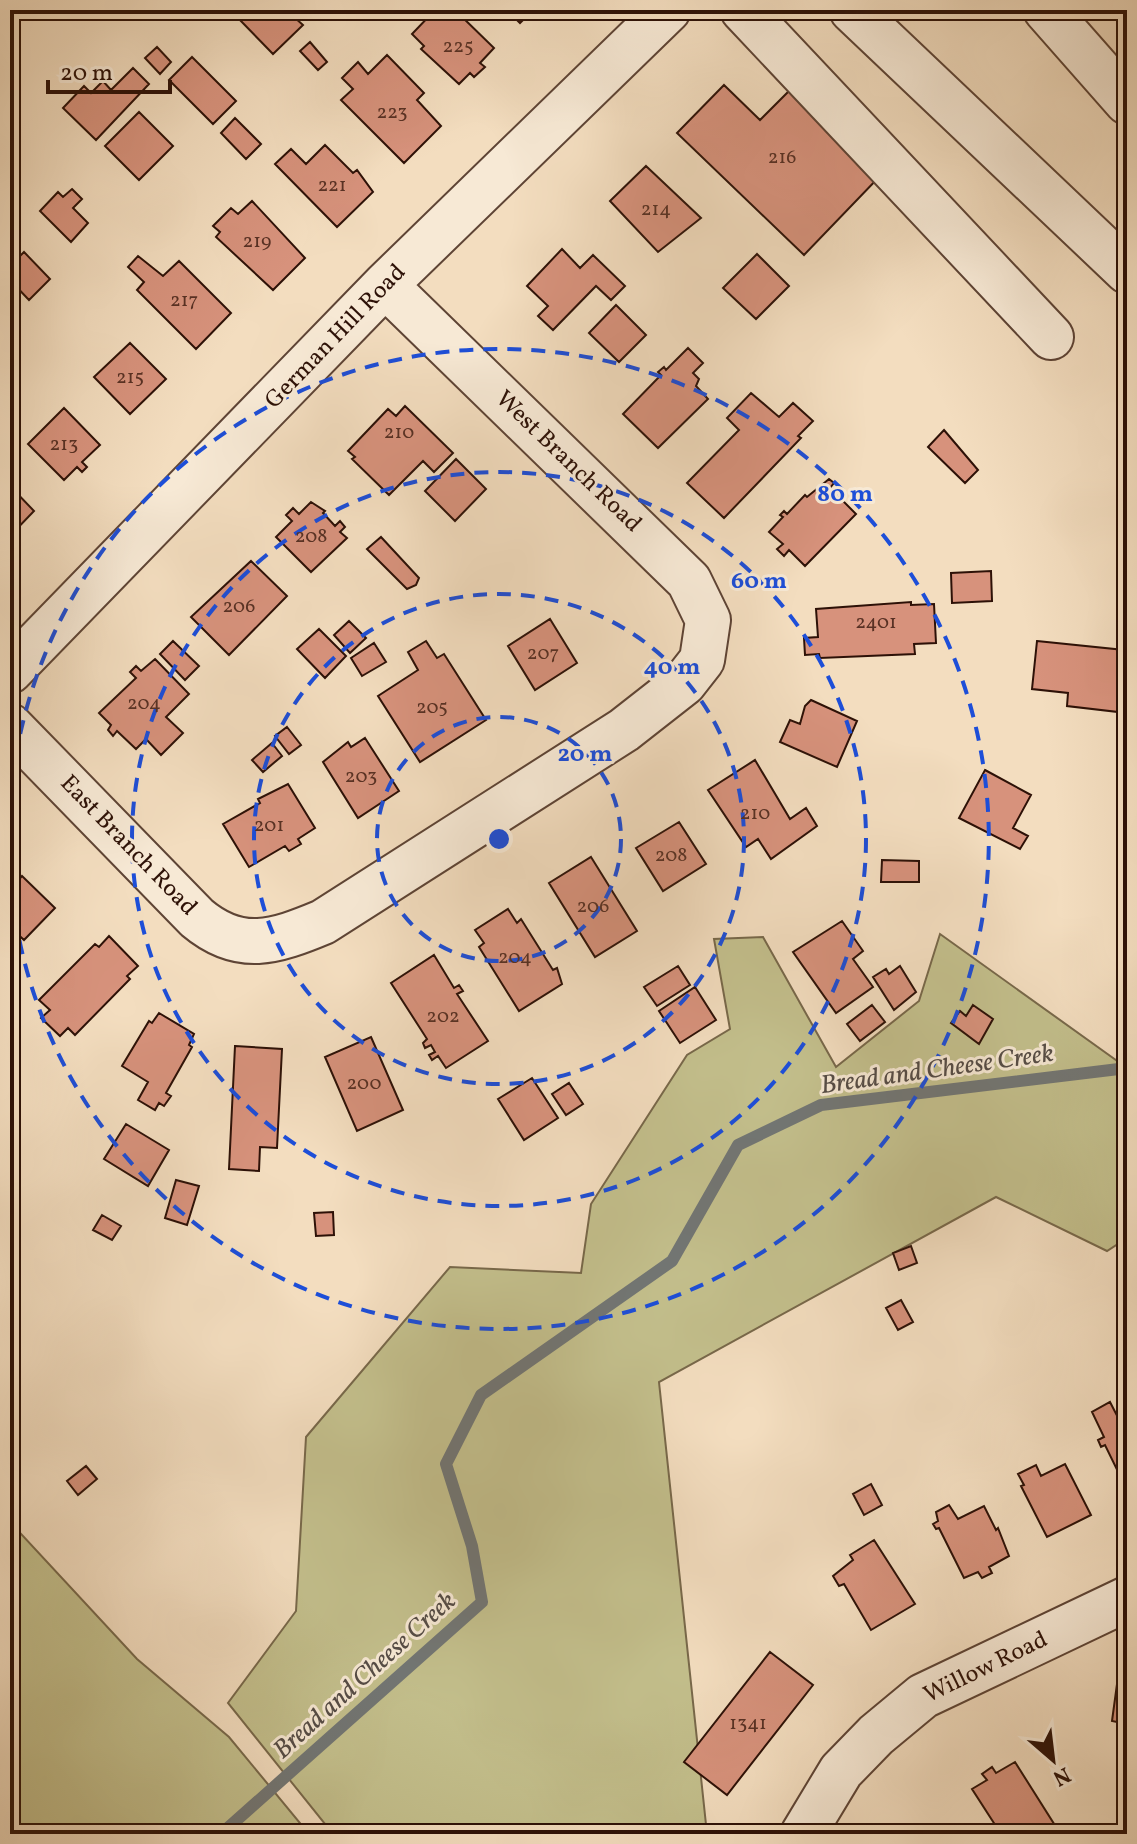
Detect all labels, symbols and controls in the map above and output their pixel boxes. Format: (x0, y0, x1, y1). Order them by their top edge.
house number: 225 (442, 33, 474, 61)
scale bar (48, 44, 170, 94)
text: 20 m (60, 57, 113, 91)
house number: 223 (376, 99, 408, 127)
house number: 216 (768, 144, 796, 172)
house number: 221 (317, 172, 347, 200)
house number: 214 (641, 196, 671, 224)
house number: 219 (243, 228, 271, 256)
street label: German Hill Road (258, 257, 414, 417)
house number: 217 (170, 287, 198, 315)
house number: 215 (116, 364, 144, 392)
street label: West Branch Road (487, 383, 649, 541)
house number: 210 (384, 419, 414, 447)
house number: 213 (50, 431, 78, 459)
text: 80 m (817, 478, 873, 512)
house number: 208 (295, 523, 327, 551)
text: 60 m (731, 565, 787, 599)
house number: 206 (223, 593, 255, 621)
house number: 2401 (855, 609, 897, 637)
house number: 207 (527, 640, 559, 668)
text: 40 m (644, 651, 700, 685)
house number: 204 (127, 690, 161, 718)
house number: 205 (416, 694, 448, 722)
text: 20 m (557, 738, 613, 772)
house number: 203 (345, 763, 377, 791)
street label: East Branch Road (52, 768, 204, 924)
house number: 210 (740, 800, 770, 828)
house number: 201 (254, 812, 284, 840)
centre of rings (485, 825, 513, 853)
house number: 208 (655, 842, 687, 870)
house number: 206 (577, 893, 609, 921)
house number: 204 (498, 944, 532, 972)
house number: 202 (426, 1003, 460, 1031)
water label: Bread and Cheese Creek (818, 1036, 1056, 1104)
house number: 200 (347, 1070, 381, 1098)
water label: Bread and Cheese Creek (266, 1584, 464, 1768)
street label: Willow Road (918, 1623, 1054, 1713)
house number: 1341 (729, 1710, 767, 1738)
north arrow (1013, 1720, 1093, 1800)
text: N (1047, 1758, 1076, 1793)

